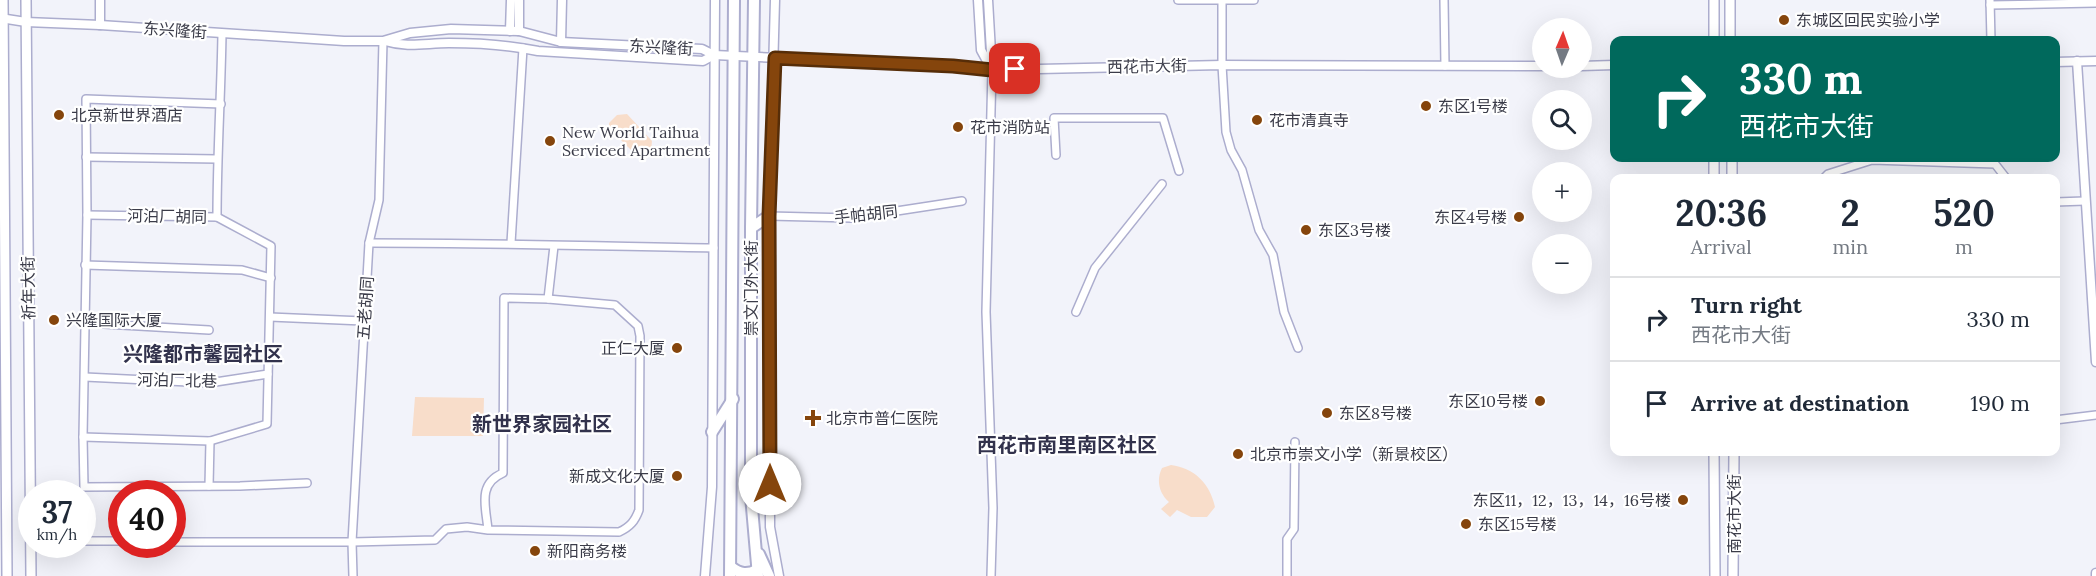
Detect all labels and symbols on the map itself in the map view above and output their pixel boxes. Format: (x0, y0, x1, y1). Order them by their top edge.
place label: 东城区回民实验小学 (1796, 10, 1940, 30)
marker: 东城区回民实验小学 (1777, 13, 1791, 27)
street label: 东兴隆街 (142, 18, 208, 42)
north arrow (1532, 18, 1592, 78)
street label: 东兴隆街 (629, 35, 693, 59)
pin (989, 43, 1040, 94)
street label: 西花市大街 (1107, 55, 1187, 77)
place label: 东区1号楼 (1438, 96, 1508, 116)
marker: 东区1号楼 (1419, 99, 1433, 113)
place label: 北京新世界酒店 (71, 105, 183, 125)
marker: 北京新世界酒店 (52, 108, 66, 122)
place label: 花市清真寺 (1269, 110, 1349, 130)
marker: 花市清真寺 (1250, 113, 1264, 127)
place label: 花市消防站 (970, 117, 1050, 137)
marker: 花市消防站 (951, 120, 965, 134)
place label: New World Taihua Serviced Apartment (562, 122, 711, 160)
marker: New World Taihua Serviced Apartment (543, 134, 557, 148)
street label: 手帕胡同 (833, 201, 899, 227)
street label: 河泊厂胡同 (127, 205, 207, 227)
place label: 东区4号楼 (1434, 207, 1507, 227)
marker: 东区4号楼 (1512, 210, 1526, 224)
place label: 东区3号楼 (1318, 220, 1391, 240)
marker: 东区3号楼 (1299, 223, 1313, 237)
street label: 崇文门外大街 (741, 240, 761, 336)
street label: 祈年大街 (17, 256, 39, 320)
street label: 五老胡同 (353, 275, 377, 341)
place label: 兴隆国际大厦 (66, 310, 162, 330)
marker: 兴隆国际大厦 (47, 313, 61, 327)
place label: 正仁大厦 (601, 338, 665, 358)
district label: 兴隆都市馨园社区 (123, 341, 283, 366)
marker: 正仁大厦 (670, 341, 684, 355)
street label: 河泊厂北巷 (137, 369, 217, 391)
place label: 东区10号楼 (1448, 391, 1528, 411)
marker: 东区10号楼 (1533, 394, 1547, 408)
place label: 东区8号楼 (1339, 403, 1412, 423)
marker: 东区8号楼 (1320, 406, 1334, 420)
place label: 北京市普仁医院 (826, 408, 938, 428)
marker: 北京市普仁医院 (804, 409, 822, 427)
district label: 新世界家园社区 (472, 411, 612, 436)
district label: 西花市南里南区社区 (977, 432, 1157, 457)
place label: 北京市崇文小学（新景校区） (1250, 444, 1458, 464)
marker: 北京市崇文小学（新景校区） (1231, 447, 1245, 461)
position arrow (738, 452, 802, 516)
place label: 新成文化大厦 (569, 466, 665, 486)
marker: 新成文化大厦 (670, 469, 684, 483)
street label: 南花市大街 (1724, 474, 1744, 554)
speed limit sign: 40 (108, 480, 186, 558)
place label: 东区11，12，13，14，16号楼 (1473, 490, 1671, 510)
marker: 东区11，12，13，14，16号楼 (1676, 493, 1690, 507)
place label: 东区15号楼 (1478, 514, 1557, 534)
marker: 东区15号楼 (1459, 517, 1473, 531)
place label: 新阳商务楼 (547, 541, 627, 561)
marker: 新阳商务楼 (528, 544, 542, 558)

